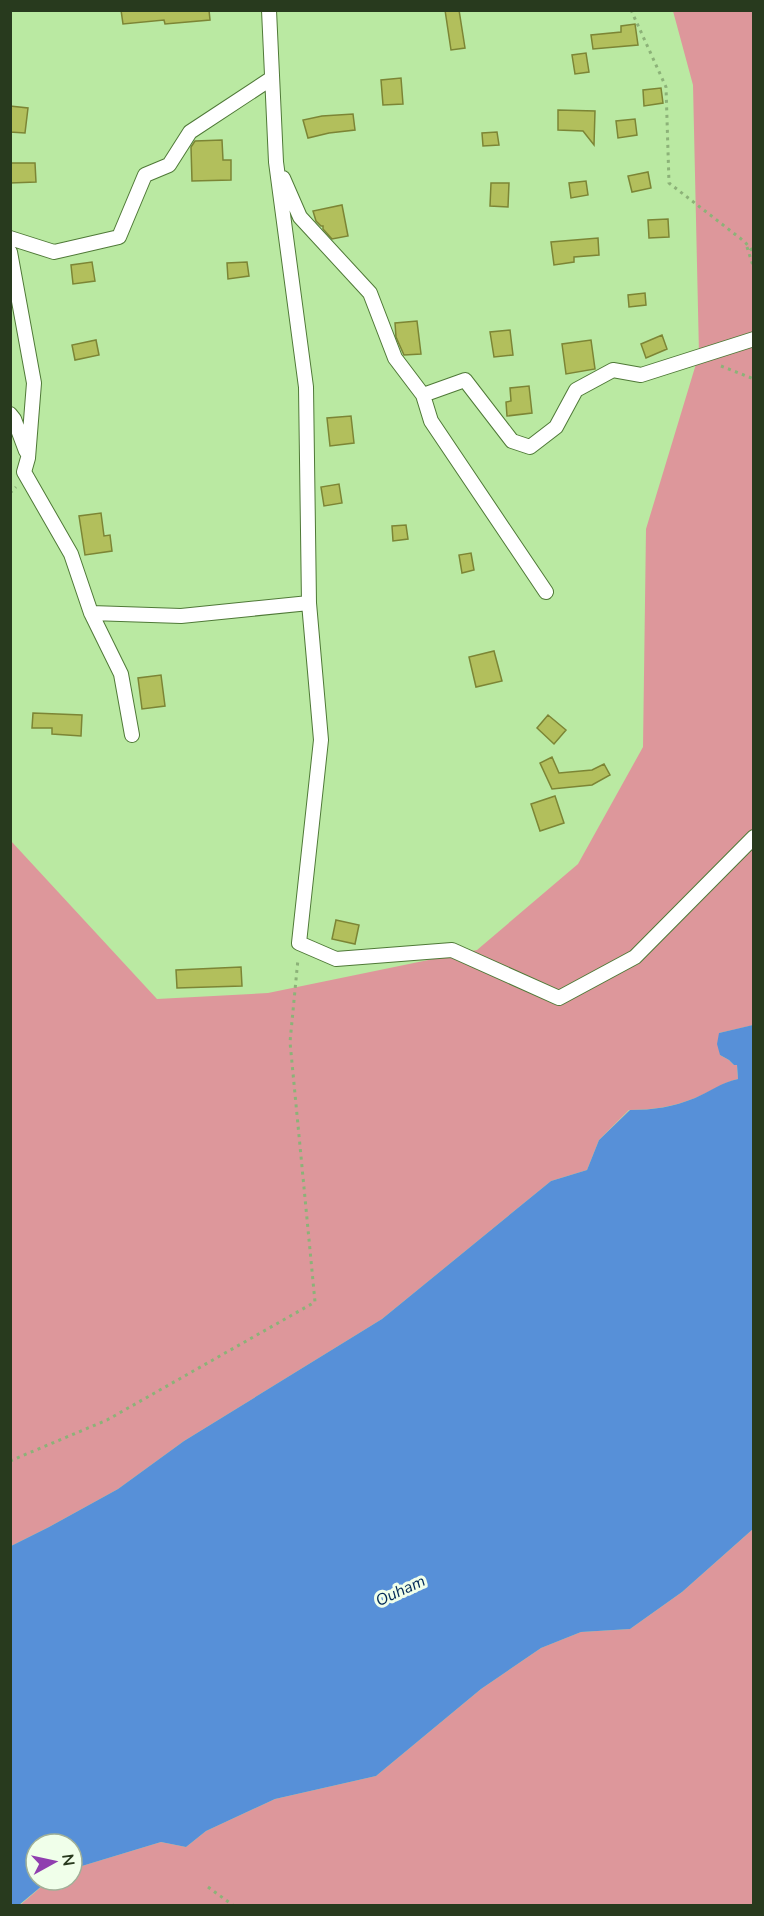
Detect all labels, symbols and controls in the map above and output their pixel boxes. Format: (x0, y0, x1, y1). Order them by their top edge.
water label: Ouham (372, 1570, 429, 1612)
north arrow (24, 1832, 84, 1892)
text: N (56, 1853, 80, 1868)

